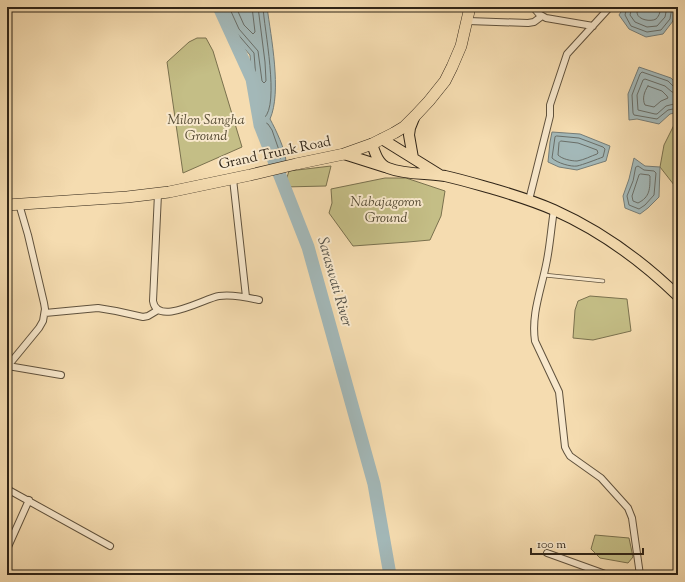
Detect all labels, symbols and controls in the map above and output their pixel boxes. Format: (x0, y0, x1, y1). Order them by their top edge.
park label: Milon Sangha Ground (167, 111, 245, 147)
street label: Grand Trunk Road (217, 132, 333, 176)
park label: Nabajagoron Ground (350, 193, 422, 229)
water label: Saraswati River (311, 235, 357, 330)
scale bar (531, 530, 643, 556)
text: 100 m (537, 536, 566, 554)

